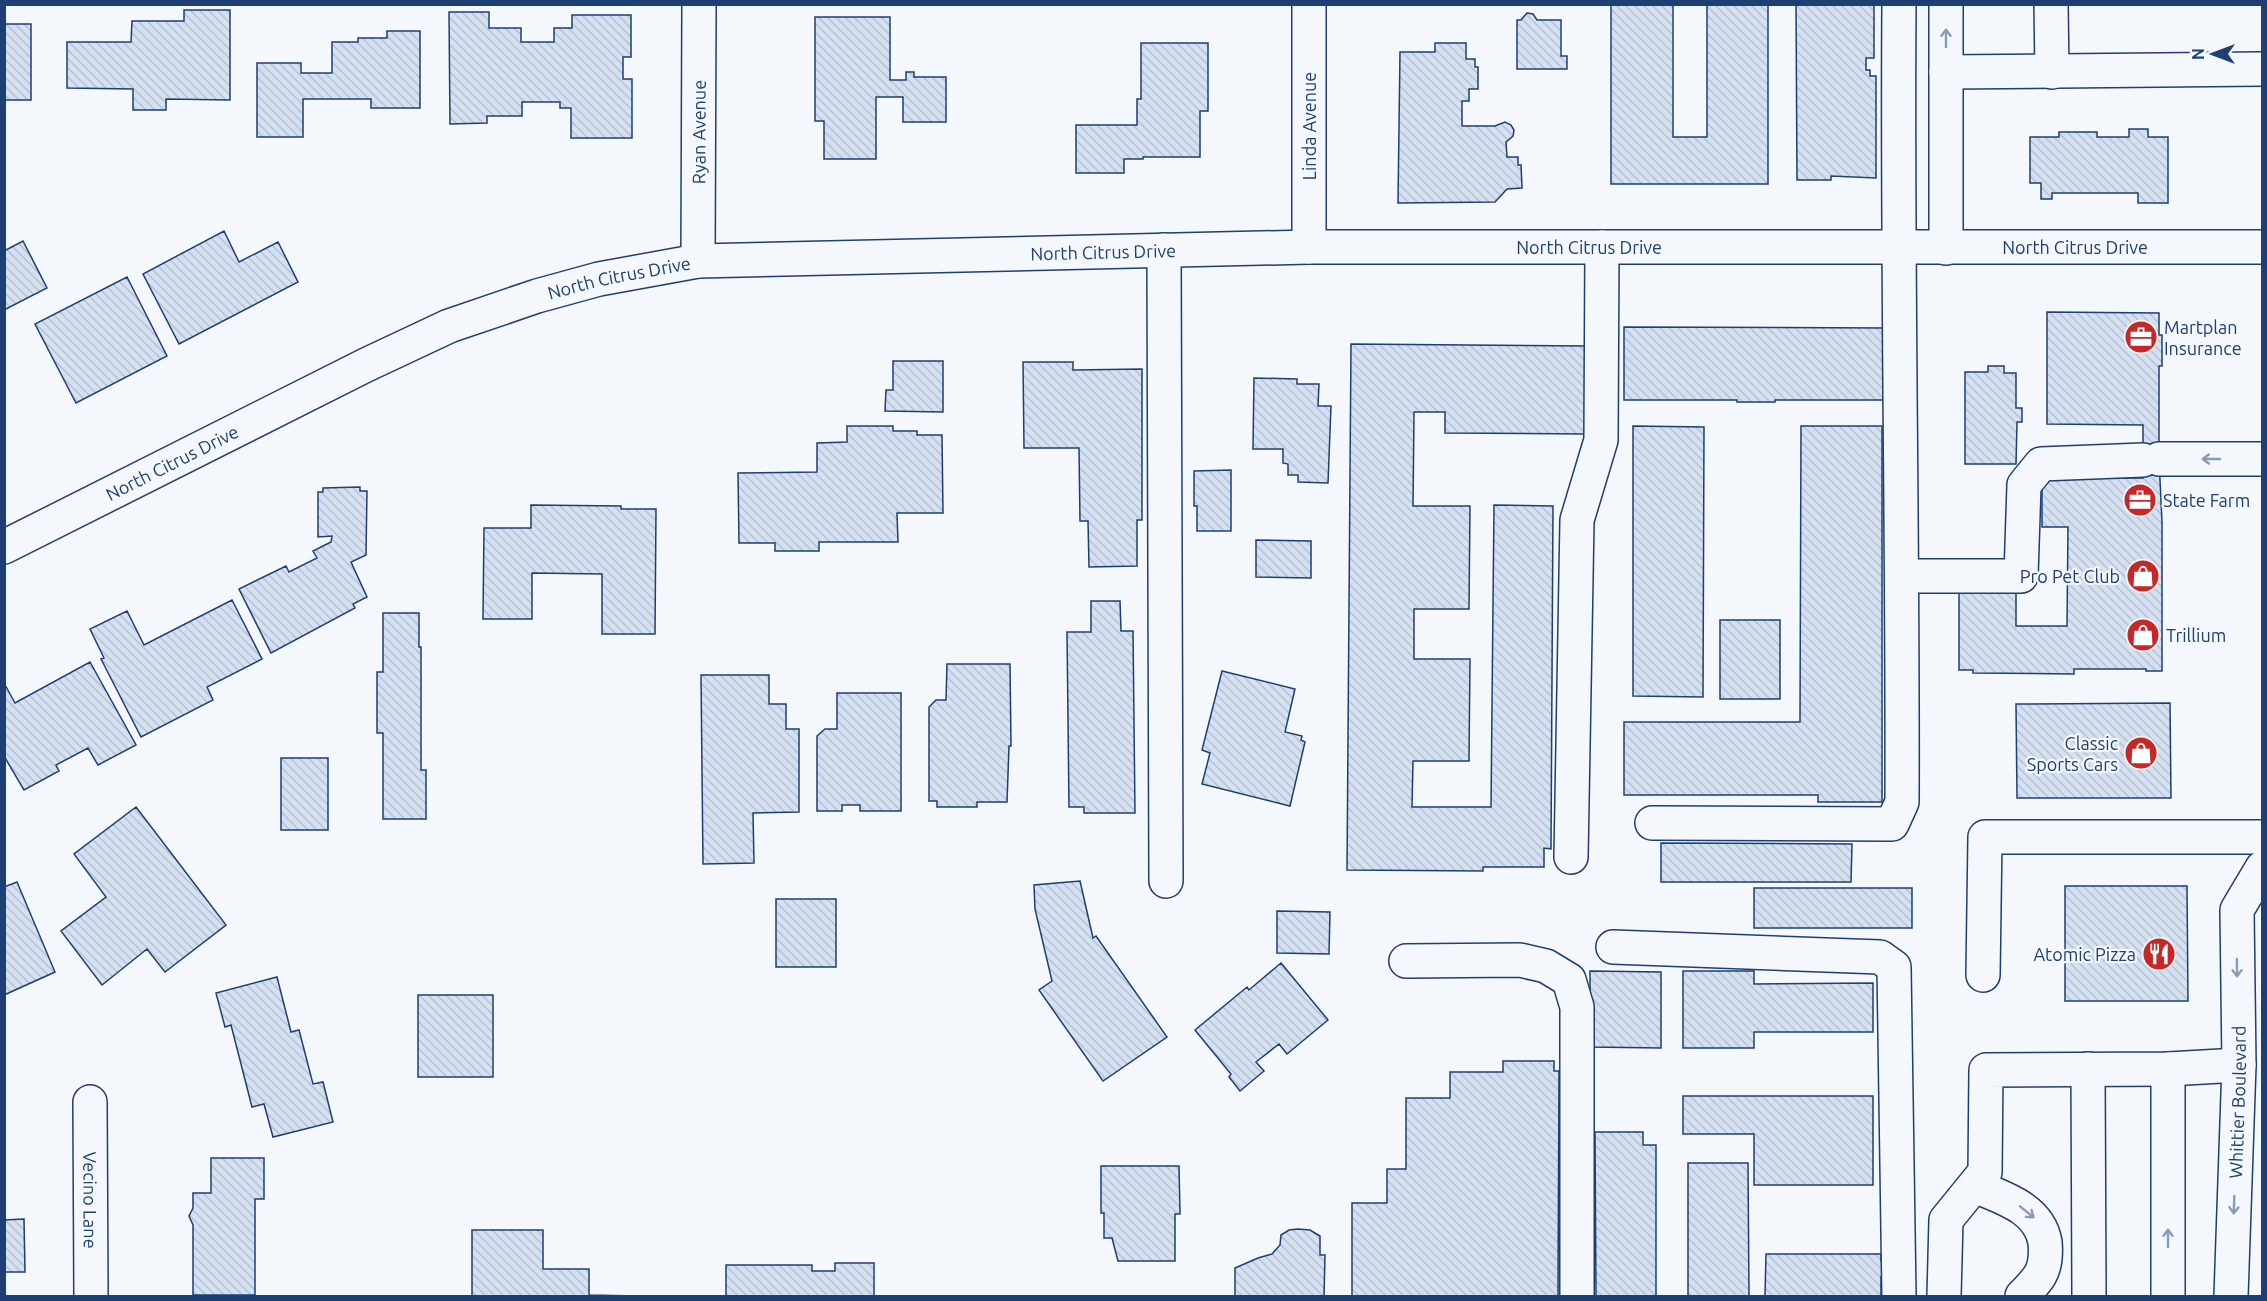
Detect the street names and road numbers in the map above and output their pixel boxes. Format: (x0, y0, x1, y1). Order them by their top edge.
street label: Linda Avenue (1299, 72, 1319, 180)
street label: Ryan Avenue (688, 80, 709, 184)
street label: North Citrus Drive (1516, 237, 1662, 257)
street label: North Citrus Drive (2002, 237, 2148, 257)
street label: North Citrus Drive (1030, 240, 1176, 263)
street label: North Citrus Drive (545, 253, 692, 303)
street label: North Citrus Drive (102, 421, 242, 504)
street label: Whittier Boulevard (2225, 1026, 2249, 1179)
street label: Vecino Lane (80, 1151, 101, 1249)

